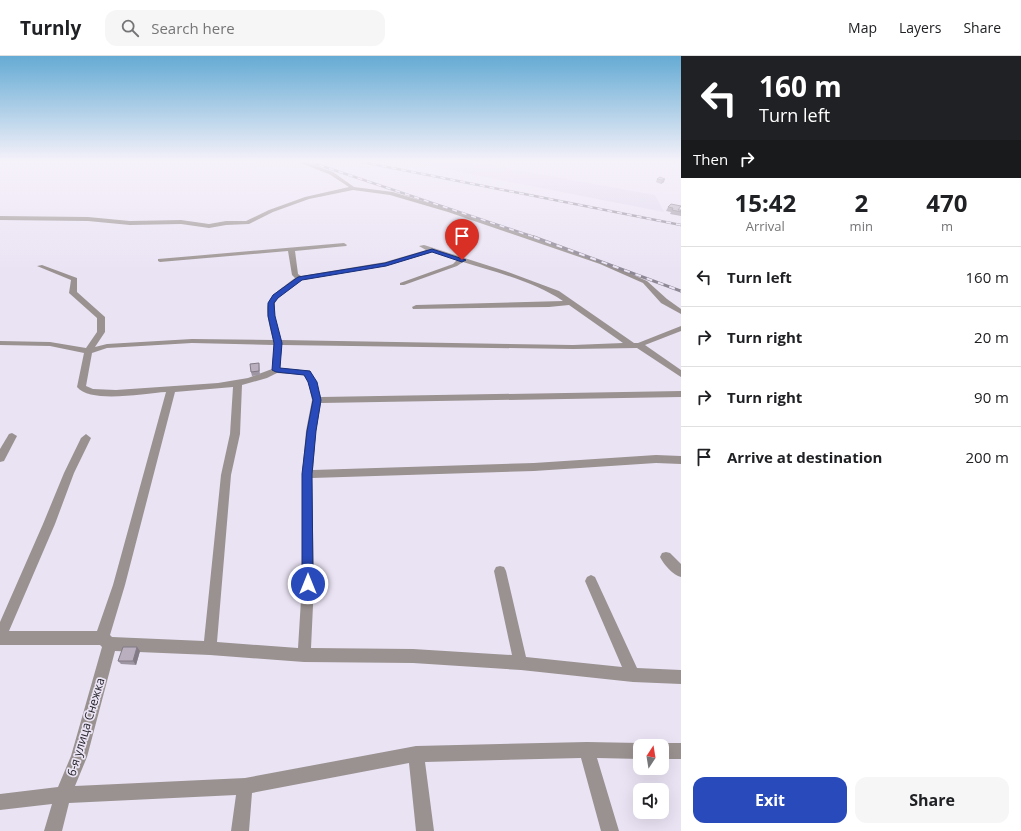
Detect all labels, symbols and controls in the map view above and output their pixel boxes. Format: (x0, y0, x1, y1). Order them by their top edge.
search box (105, 10, 385, 46)
text: Turnly (20, 15, 81, 41)
icon: search (119, 17, 141, 39)
text: Search here (151, 18, 235, 38)
text: Map (848, 18, 877, 37)
text: Layers (899, 18, 941, 37)
text: Share (963, 18, 1001, 37)
text: 160 m (759, 67, 842, 105)
icon: left (693, 72, 745, 124)
text: Turn left (759, 103, 830, 127)
icon: right (736, 148, 758, 170)
text: Then (693, 149, 728, 169)
text: 15:42 (734, 186, 796, 219)
text: 2 (854, 186, 868, 219)
text: 470 (926, 186, 968, 219)
text: Arrival (746, 217, 785, 235)
text: min (850, 217, 873, 235)
text: m (941, 217, 953, 235)
pin (445, 219, 479, 260)
icon: arrive (451, 225, 473, 247)
icon: left (693, 266, 715, 288)
text: Turn left (727, 267, 792, 287)
text: 160 m (965, 267, 1009, 287)
icon: right (693, 326, 715, 348)
text: Turn right (727, 327, 802, 347)
text: 20 m (974, 327, 1009, 347)
icon: right (693, 386, 715, 408)
text: Turn right (727, 387, 802, 407)
text: 90 m (974, 387, 1009, 407)
icon: arrive (693, 446, 715, 468)
text: Arrive at destination (727, 447, 882, 467)
text: 200 m (965, 447, 1009, 467)
position arrow (287, 563, 329, 605)
street label: 6-я улица Снежка (63, 676, 109, 778)
north arrow (633, 739, 669, 775)
map controls (633, 739, 669, 819)
button: Exit (693, 777, 847, 823)
button: Share (855, 777, 1009, 823)
button: sound (633, 783, 669, 819)

